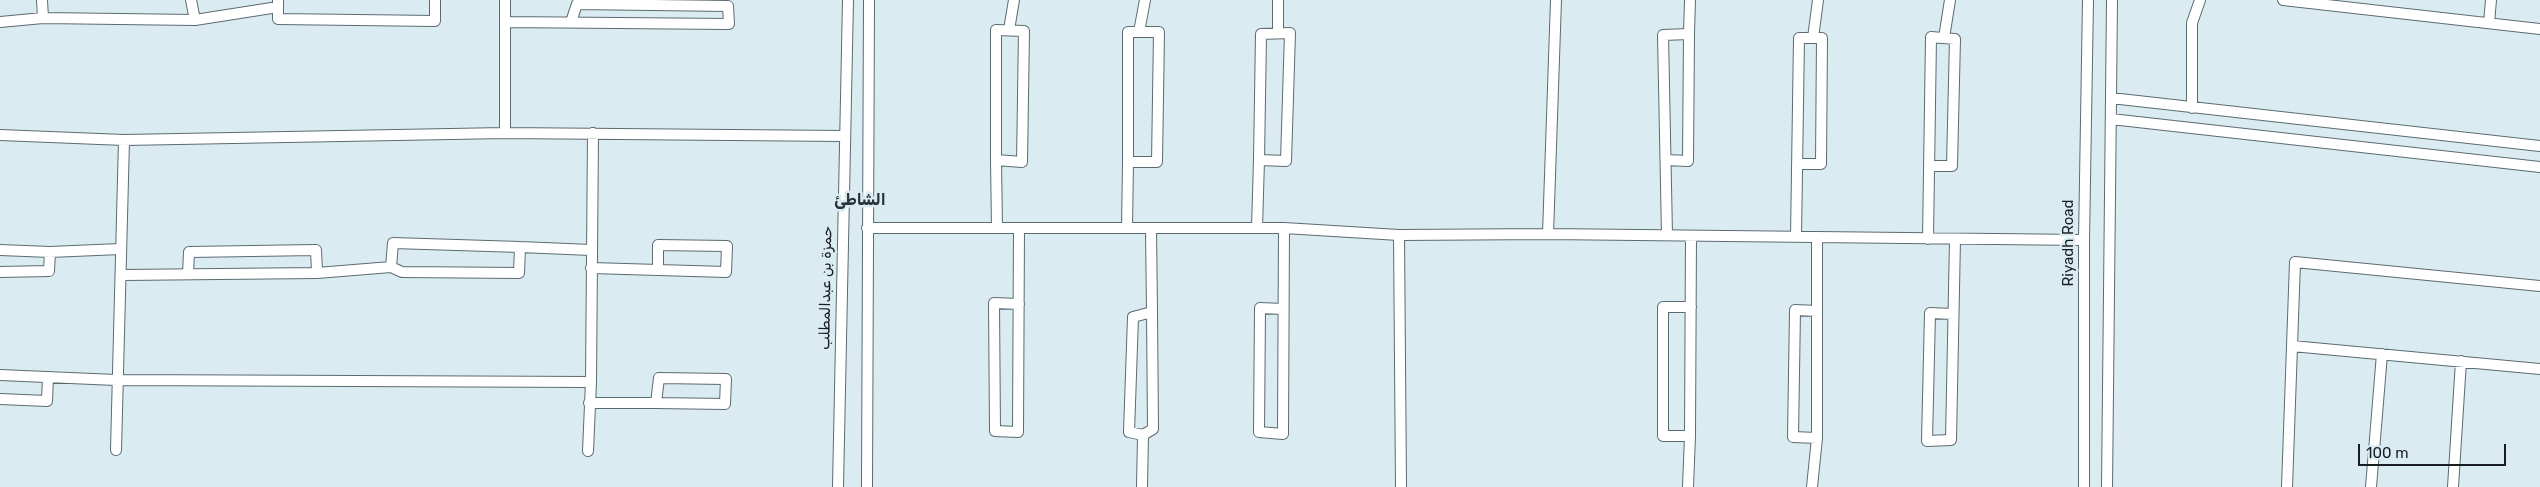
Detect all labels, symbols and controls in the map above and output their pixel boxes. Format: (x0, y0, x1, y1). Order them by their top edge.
district label: الشاطئ (834, 190, 886, 210)
street label: Riyadh Road (2060, 199, 2078, 287)
street label: حمزة بن عبدالمطلب (816, 226, 836, 350)
scale bar (2360, 434, 2508, 466)
text: 100 m (2366, 444, 2408, 462)

